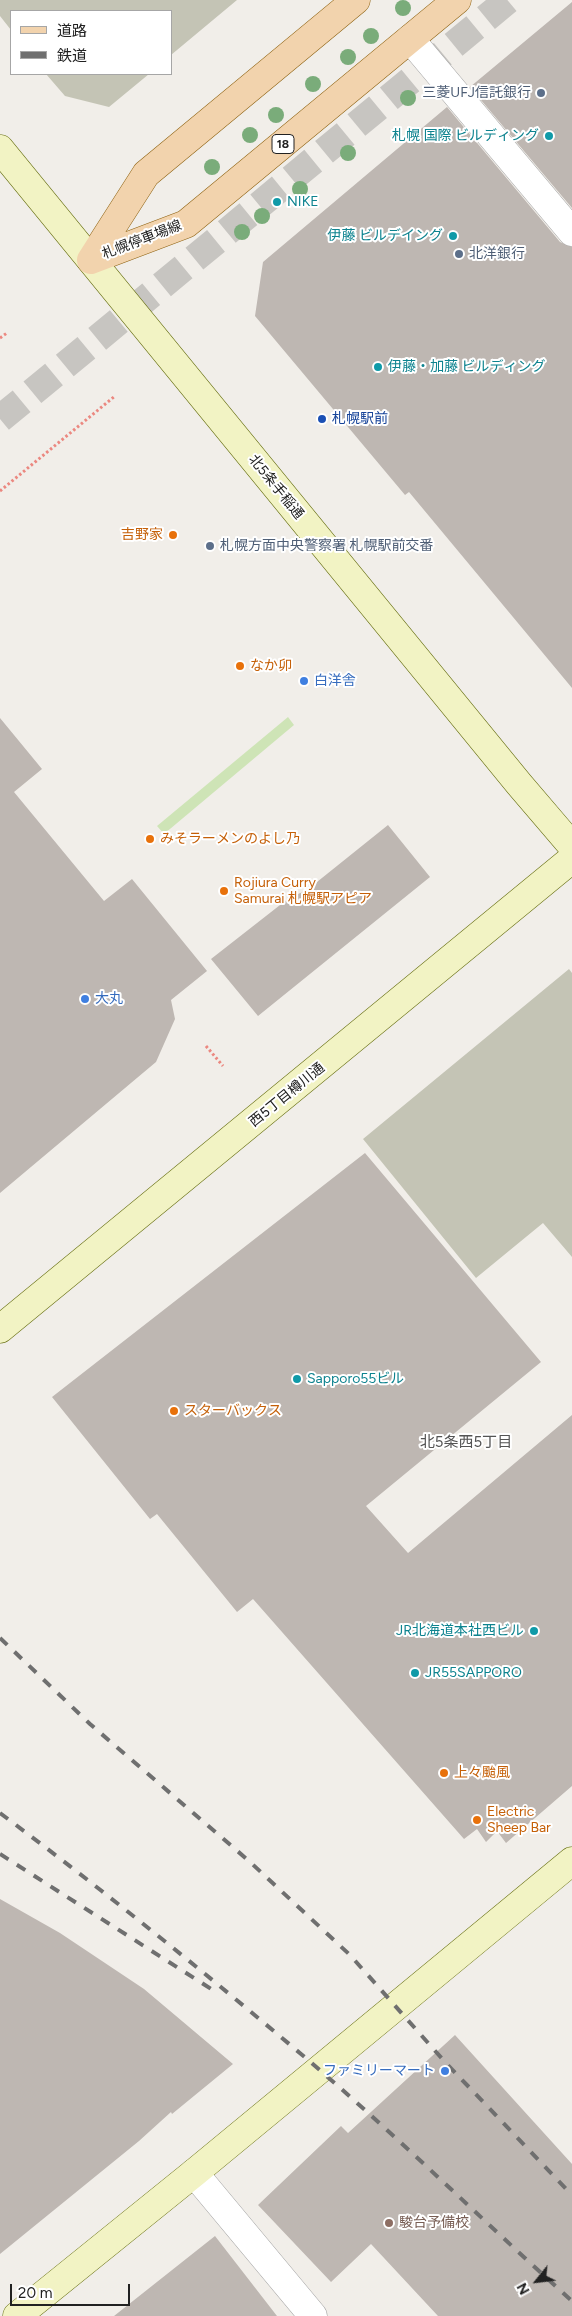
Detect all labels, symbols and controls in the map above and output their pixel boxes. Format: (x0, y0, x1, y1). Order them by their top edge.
legend (10, 10, 172, 75)
text: 道路 (57, 22, 87, 40)
text: 鉄道 (57, 47, 87, 65)
place label: 三菱UFJ信託銀行 (422, 85, 531, 101)
marker: 三菱UFJ信託銀行 (535, 87, 547, 99)
place label: 札幌 国際 ビルディング (392, 128, 539, 144)
marker: 札幌 国際 ビルディング (543, 130, 555, 142)
road number: 18 (272, 134, 294, 154)
place label: NIKE (287, 194, 318, 210)
marker: NIKE (271, 196, 283, 208)
street label: 札幌停車場線 (100, 217, 184, 263)
place label: 伊藤 ビルデイング (328, 228, 443, 244)
marker: 伊藤 ビルデイング (447, 230, 459, 242)
place label: 北洋銀行 (469, 246, 525, 262)
marker: 北洋銀行 (453, 248, 465, 260)
place label: 伊藤・加藤 ビルディング (388, 359, 545, 375)
marker: 伊藤・加藤 ビルディング (372, 361, 384, 373)
place label: 札幌駅前 (332, 411, 388, 427)
marker: 札幌駅前 (316, 413, 328, 425)
street label: 北5条手稲通 (245, 451, 307, 523)
place label: 吉野家 (121, 527, 163, 543)
marker: 吉野家 (167, 529, 179, 541)
place label: 札幌方面中央警察署 札幌駅前交番 (220, 538, 433, 554)
marker: 札幌方面中央警察署 札幌駅前交番 (204, 540, 216, 552)
place label: なか卯 (250, 658, 292, 674)
marker: なか卯 (234, 660, 246, 672)
place label: 白洋舎 (314, 673, 356, 689)
marker: 白洋舎 (298, 675, 310, 687)
place label: みそラーメンのよし乃 (160, 831, 300, 847)
marker: みそラーメンのよし乃 (144, 833, 156, 845)
place label: Rojiura Curry Samurai 札幌駅アピア (234, 875, 372, 908)
marker: Rojiura Curry Samurai 札幌駅アピア (218, 885, 230, 897)
place label: 大丸 (95, 991, 123, 1007)
marker: 大丸 (79, 993, 91, 1005)
street label: 西5丁目樽川通 (246, 1060, 328, 1130)
place label: Sapporo55ビル (307, 1371, 404, 1387)
marker: Sapporo55ビル (291, 1373, 303, 1385)
place label: スターバックス (184, 1403, 282, 1419)
marker: スターバックス (168, 1405, 180, 1417)
district label: 北5条西5丁目 (420, 1434, 512, 1452)
place label: JR北海道本社西ビル (396, 1623, 524, 1639)
marker: JR北海道本社西ビル (528, 1625, 540, 1637)
place label: JR55SAPPORO (425, 1665, 522, 1681)
marker: JR55SAPPORO (409, 1667, 421, 1679)
place label: 上々颱風 (454, 1765, 510, 1781)
marker: 上々颱風 (438, 1767, 450, 1779)
place label: Electric Sheep Bar (487, 1804, 551, 1836)
marker: Electric Sheep Bar (471, 1814, 483, 1826)
place label: ファミリーマート (323, 2063, 435, 2079)
marker: ファミリーマート (439, 2065, 451, 2077)
place label: 駿台予備校 (399, 2215, 469, 2231)
marker: 駿台予備校 (383, 2217, 395, 2229)
north arrow (512, 2256, 562, 2306)
scale bar (12, 2274, 132, 2306)
text: N (513, 2280, 534, 2297)
text: 20 m (18, 2284, 52, 2302)

